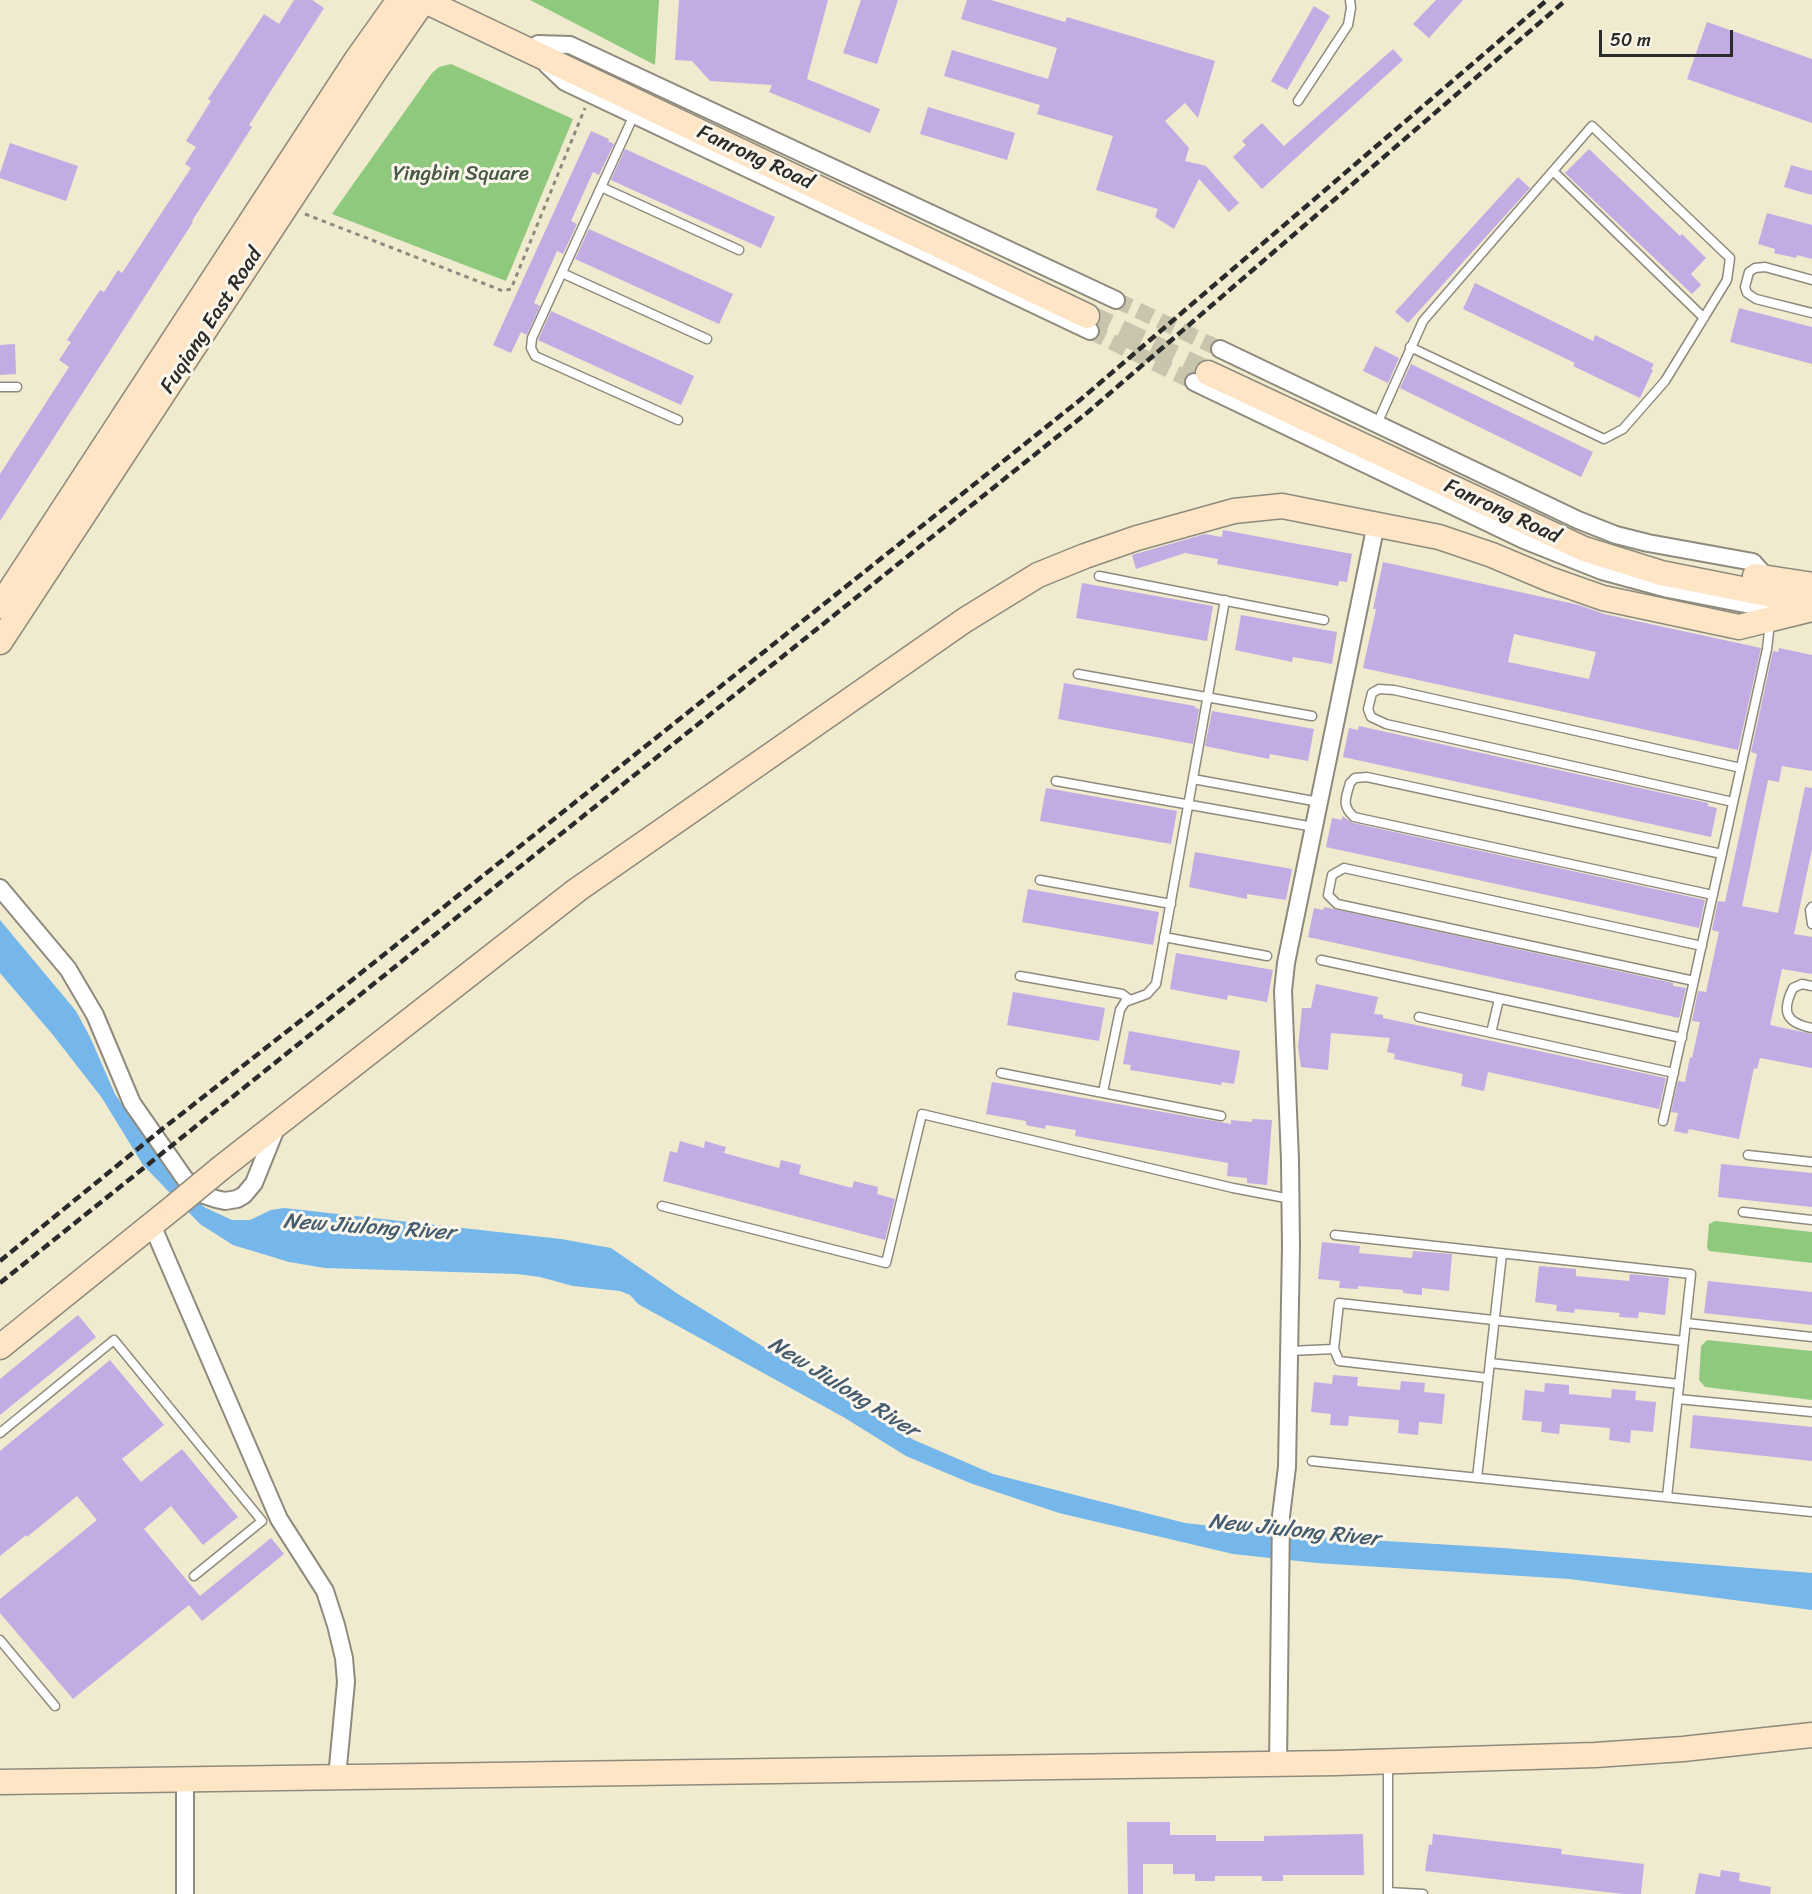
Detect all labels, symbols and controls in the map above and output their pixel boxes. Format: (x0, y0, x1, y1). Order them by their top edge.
scale bar (1602, 18, 1736, 56)
text: 50 m (1610, 24, 1651, 56)
street label: Fanrong Road (693, 120, 817, 196)
park label: Yingbin Square (393, 162, 529, 188)
street label: Fuqiang East Road (156, 244, 268, 398)
street label: Fanrong Road (1440, 474, 1564, 550)
water label: New Jiulong River (283, 1209, 455, 1247)
water label: New Jiulong River (763, 1331, 923, 1445)
water label: New Jiulong River (1207, 1509, 1381, 1553)

